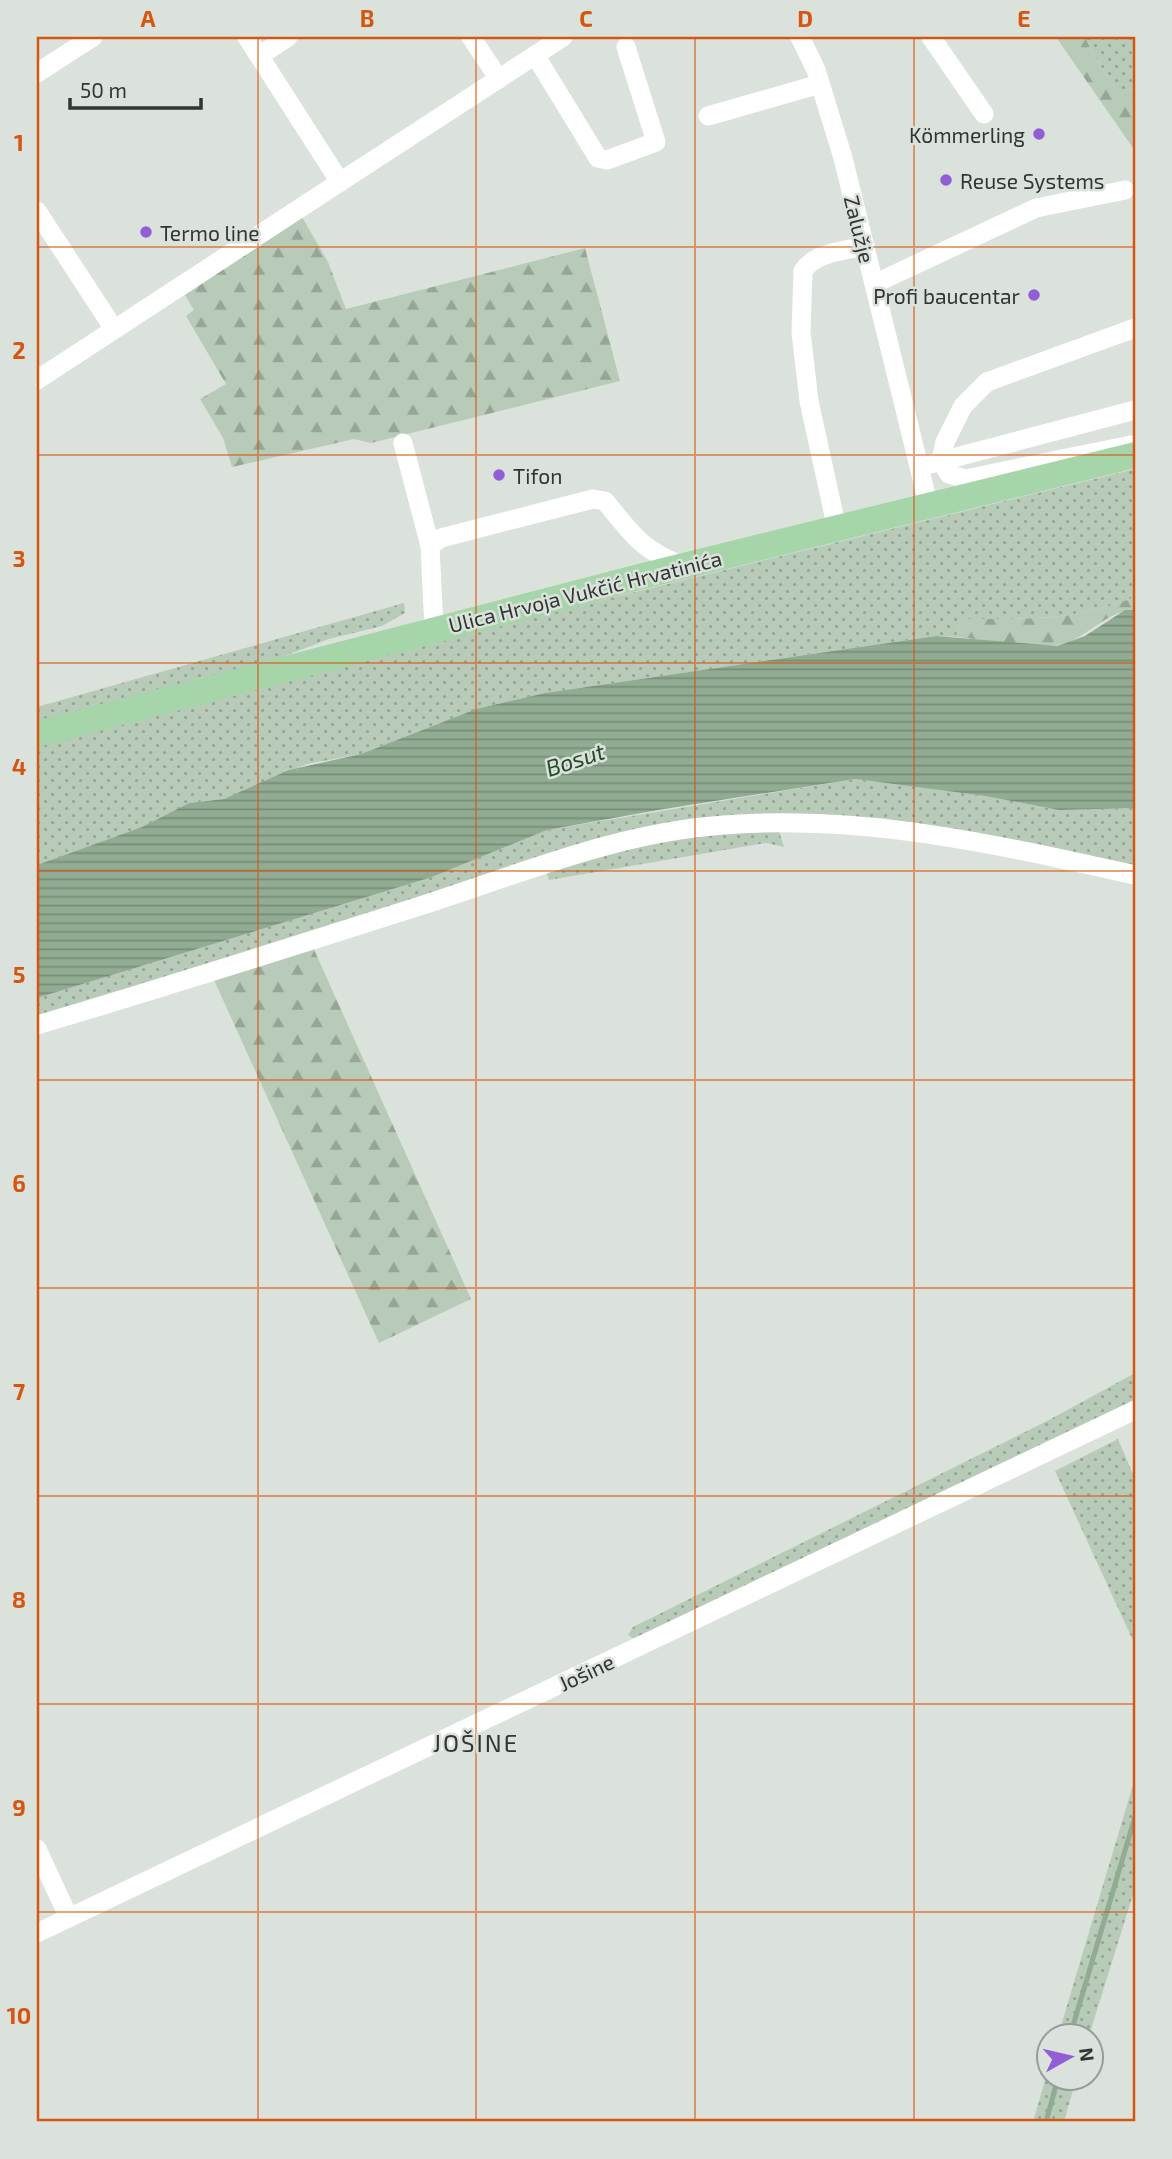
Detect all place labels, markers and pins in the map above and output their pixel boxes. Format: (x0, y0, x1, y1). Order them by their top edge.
place label: Kömmerling (909, 122, 1025, 147)
marker: Kömmerling (1031, 126, 1047, 142)
place label: Reuse Systems (960, 168, 1104, 193)
marker: Reuse Systems (938, 172, 954, 188)
place label: Termo line (160, 220, 259, 245)
marker: Termo line (138, 224, 154, 240)
place label: Profi baucentar (873, 283, 1021, 308)
marker: Profi baucentar (1026, 287, 1042, 303)
place label: Tifon (513, 463, 562, 488)
marker: Tifon (491, 467, 507, 483)

